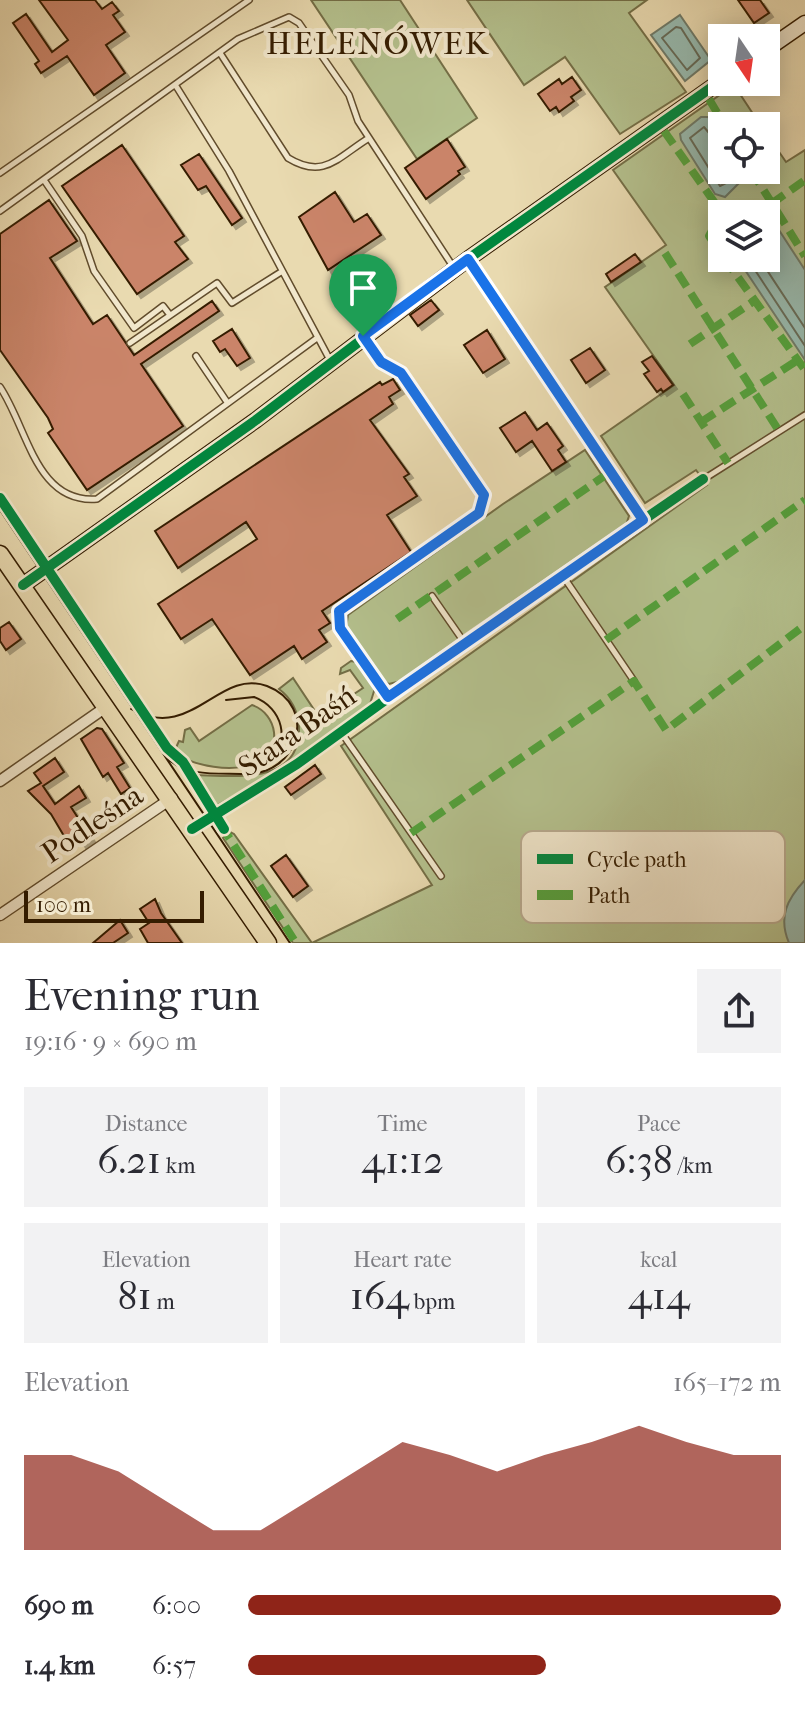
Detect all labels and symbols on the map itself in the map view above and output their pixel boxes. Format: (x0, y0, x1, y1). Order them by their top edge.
north arrow (708, 24, 780, 96)
district label: HELENÓWEK (266, 25, 490, 62)
pin (329, 254, 397, 336)
street label: Stara Baśń (232, 678, 363, 784)
street label: Podleśna (35, 777, 150, 871)
legend (521, 831, 785, 923)
text: Cycle path (587, 847, 687, 873)
text: Path (587, 883, 631, 909)
scale bar (24, 887, 204, 923)

